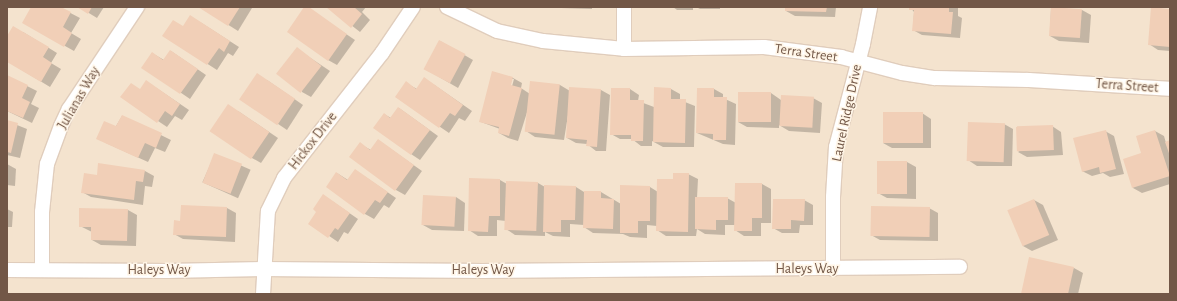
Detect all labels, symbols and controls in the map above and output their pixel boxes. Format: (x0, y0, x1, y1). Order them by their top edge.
street label: Terra Street (774, 40, 838, 66)
street label: Laurel Ridge Drive (828, 63, 866, 163)
street label: Julianas Way (54, 64, 104, 132)
street label: Terra Street (1095, 75, 1159, 97)
street label: Hickox Drive (285, 109, 341, 173)
street label: Haleys Way (775, 261, 839, 277)
street label: Haleys Way (127, 262, 191, 278)
street label: Haleys Way (451, 262, 515, 278)

